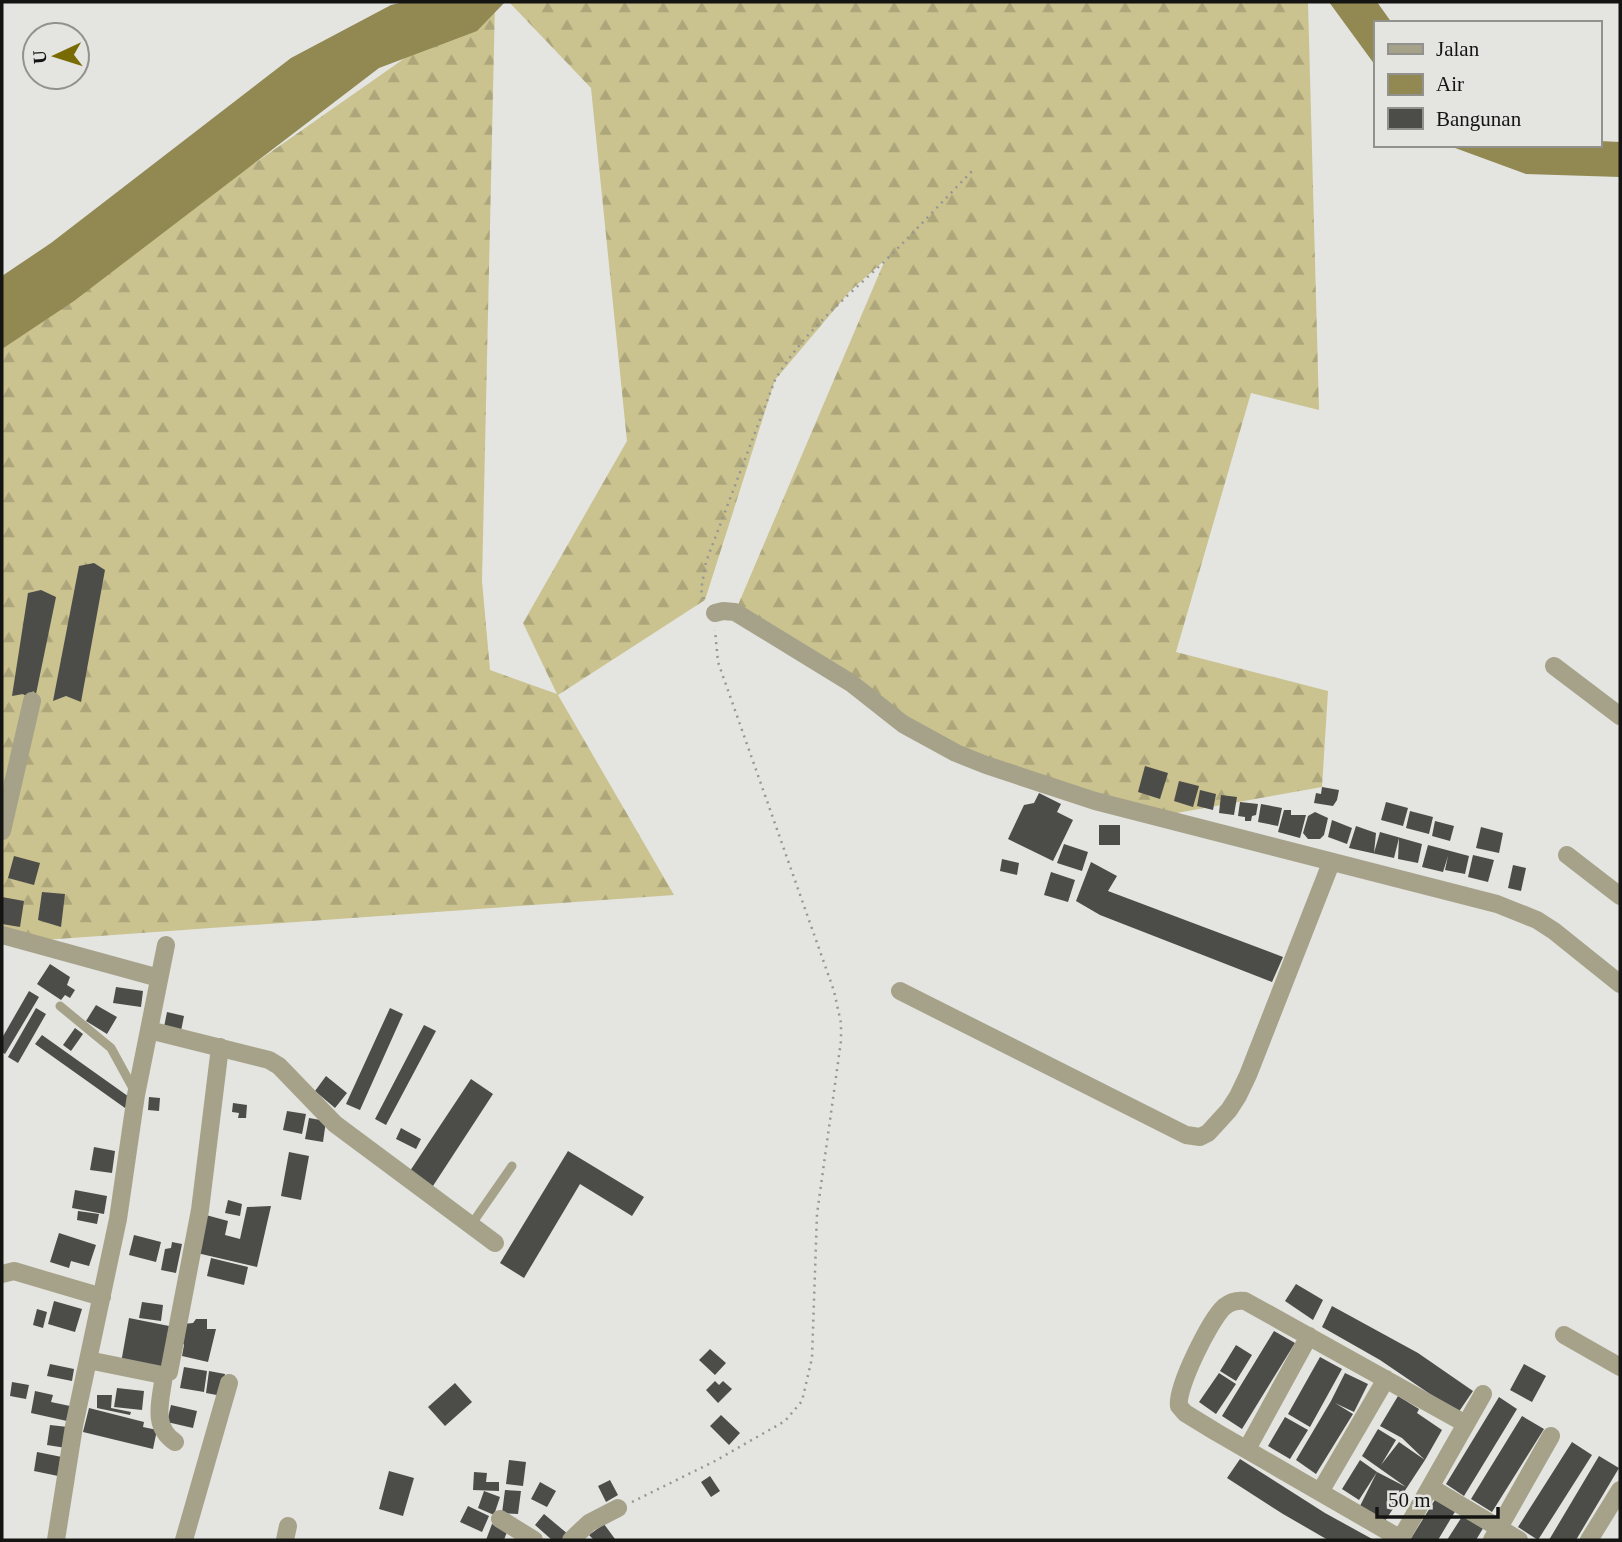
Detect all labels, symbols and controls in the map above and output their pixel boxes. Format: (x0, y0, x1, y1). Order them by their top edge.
north arrow (21, 21, 91, 91)
legend (1374, 21, 1601, 147)
text: Jalan (1436, 37, 1480, 61)
text: U (29, 49, 50, 65)
text: Air (1436, 72, 1464, 96)
text: Bangunan (1436, 107, 1522, 131)
scale bar (1377, 1476, 1498, 1520)
text: 50 m (1388, 1488, 1431, 1512)

